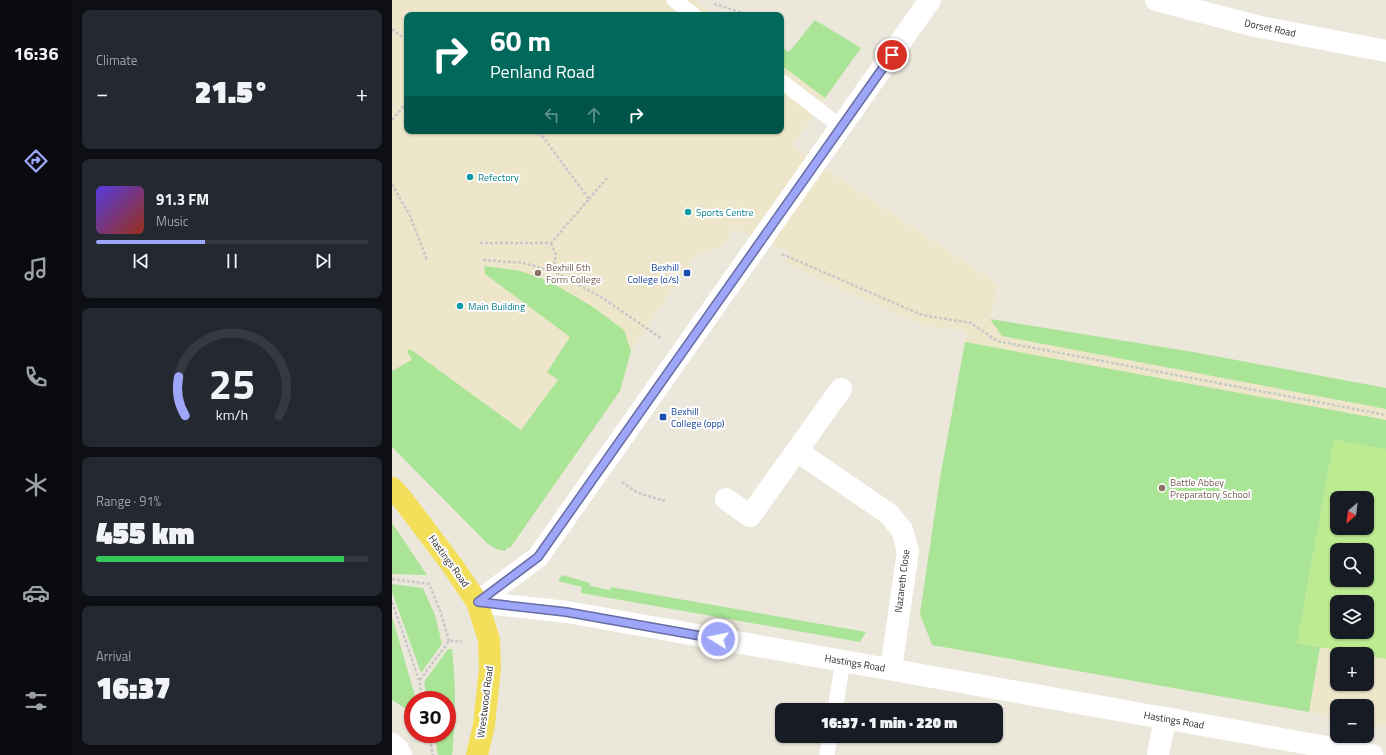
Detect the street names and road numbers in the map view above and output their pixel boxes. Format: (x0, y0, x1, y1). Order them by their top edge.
street label: Dorset Road (1243, 15, 1297, 41)
street label: Hastings Road (425, 532, 473, 590)
street label: Nazareth Close (891, 549, 913, 613)
street label: Hastings Road (824, 650, 886, 676)
street label: Wrestwood Road (473, 665, 497, 739)
street label: Hastings Road (1143, 707, 1205, 733)

